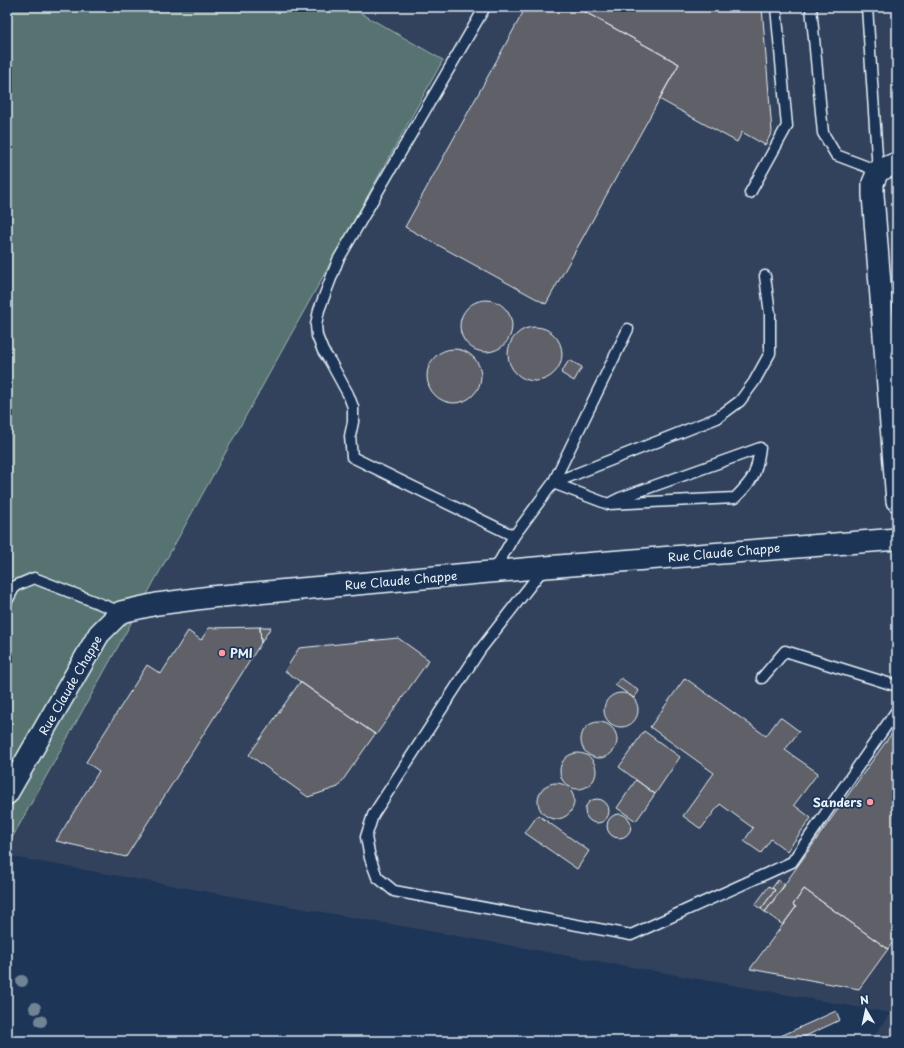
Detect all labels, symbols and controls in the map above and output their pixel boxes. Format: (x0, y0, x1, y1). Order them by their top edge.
street label: Rue Claude Chappe (667, 538, 781, 566)
street label: Rue Claude Chappe (344, 566, 458, 594)
street label: Rue Claude Chappe (34, 632, 106, 738)
place label: PMI (230, 644, 253, 662)
marker: PMI (217, 648, 227, 658)
place label: Sanders (813, 793, 862, 811)
marker: Sanders (865, 797, 875, 807)
north arrow (846, 990, 886, 1030)
text: N (859, 991, 870, 1009)

